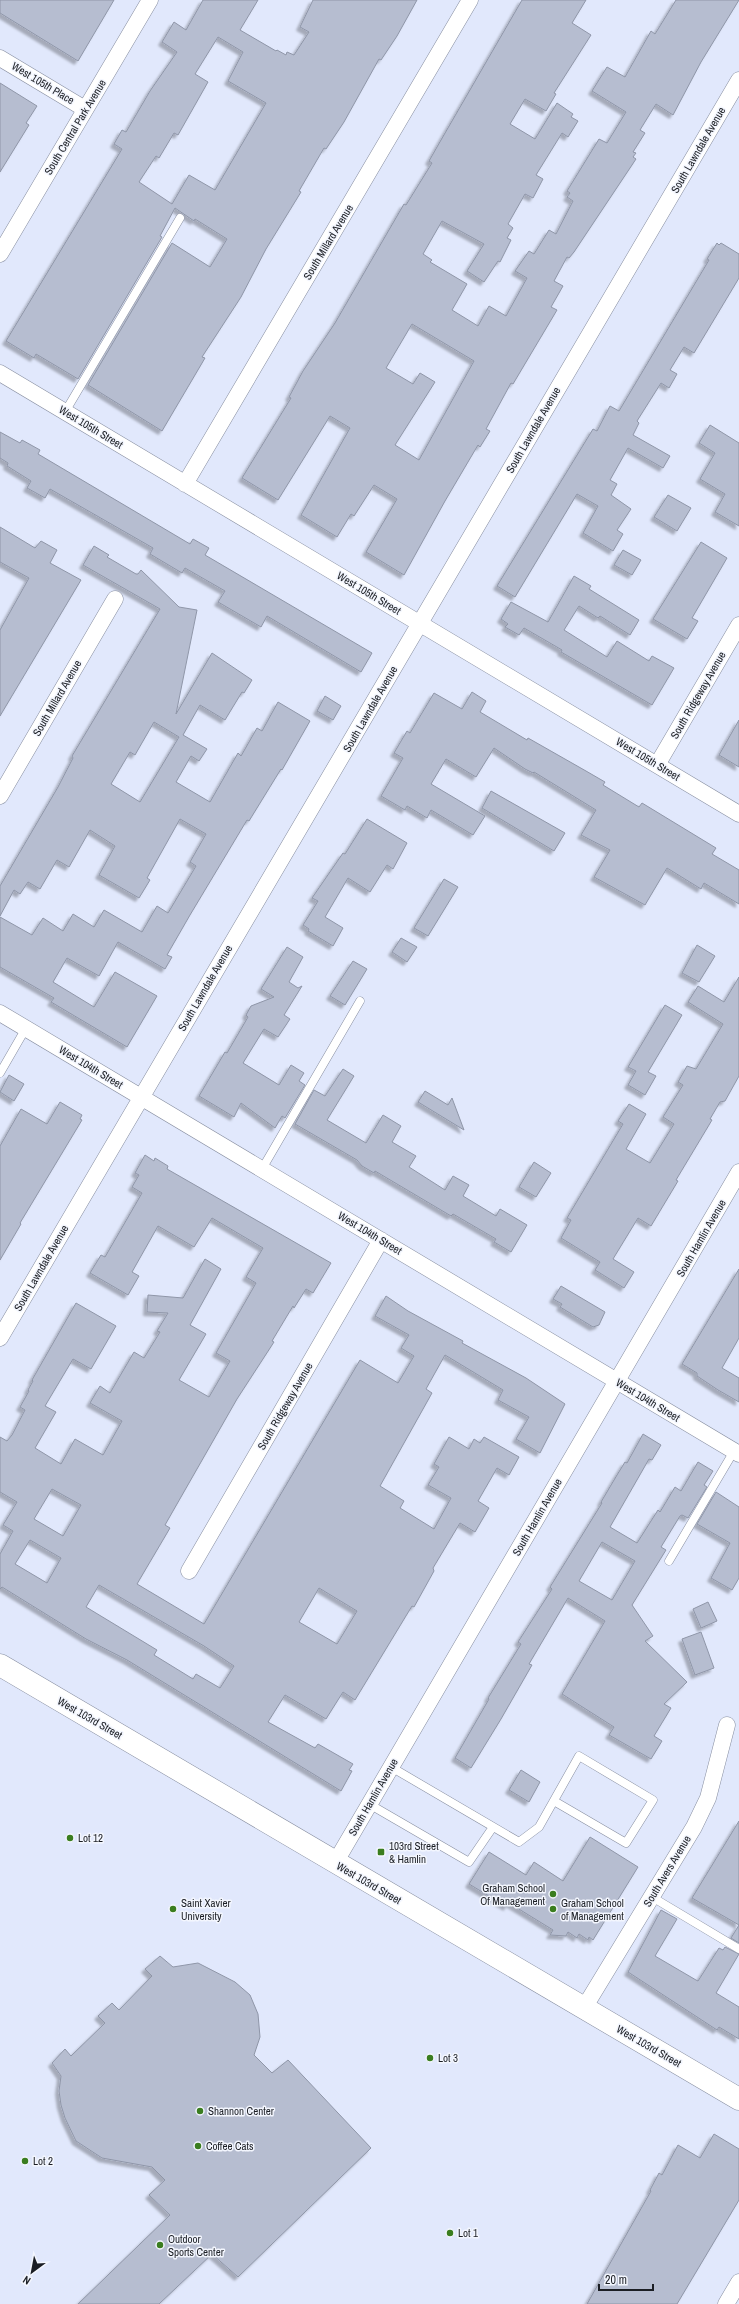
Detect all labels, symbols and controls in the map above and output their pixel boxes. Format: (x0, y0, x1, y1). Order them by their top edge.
street label: West 105th Place (9, 59, 77, 107)
street label: South Central Park Avenue (41, 77, 109, 177)
street label: South Lawndale Avenue (668, 104, 728, 196)
street label: South Millard Avenue (300, 202, 356, 282)
street label: South Lawndale Avenue (503, 384, 563, 476)
street label: West 105th Street (57, 402, 126, 452)
street label: West 105th Street (335, 568, 404, 618)
street label: South Ridgeway Avenue (667, 649, 729, 741)
street label: South Millard Avenue (30, 657, 84, 739)
street label: South Lawndale Avenue (340, 663, 400, 755)
street label: West 105th Street (614, 734, 683, 784)
street label: South Lawndale Avenue (175, 942, 235, 1034)
street label: West 104th Street (57, 1042, 126, 1092)
street label: South Hamlin Avenue (673, 1197, 729, 1279)
street label: West 104th Street (336, 1208, 405, 1258)
street label: South Lawndale Avenue (11, 1222, 71, 1314)
street label: South Ridgeway Avenue (254, 1360, 316, 1452)
street label: West 104th Street (614, 1375, 683, 1425)
street label: South Hamlin Avenue (509, 1476, 565, 1558)
street label: West 103rd Street (55, 1694, 125, 1742)
street label: South Hamlin Avenue (345, 1756, 401, 1838)
place label: Lot 12 (78, 1831, 103, 1845)
marker: Lot 12 (65, 1833, 75, 1843)
street label: South Avers Avenue (640, 1833, 694, 1909)
place label: 103rd Street & Hamlin (389, 1839, 439, 1866)
marker: 103rd Street & Hamlin (376, 1847, 386, 1857)
street label: West 103rd Street (334, 1859, 404, 1907)
place label: Graham School Of Management (480, 1881, 545, 1908)
marker: Graham School Of Management (548, 1889, 558, 1899)
place label: Saint Xavier University (181, 1896, 231, 1923)
place label: Graham School of Management (561, 1896, 624, 1923)
marker: Saint Xavier University (168, 1904, 178, 1914)
marker: Graham School of Management (548, 1904, 558, 1914)
street label: West 103rd Street (614, 2022, 684, 2070)
place label: Lot 3 (438, 2051, 458, 2065)
marker: Lot 3 (425, 2053, 435, 2063)
place label: Shannon Center (208, 2104, 274, 2118)
marker: Shannon Center (195, 2106, 205, 2116)
place label: Coffee Cats (206, 2139, 254, 2153)
marker: Coffee Cats (193, 2141, 203, 2151)
place label: Lot 2 (33, 2154, 53, 2168)
marker: Lot 2 (20, 2156, 30, 2166)
place label: Lot 1 (458, 2226, 478, 2240)
marker: Lot 1 (445, 2228, 455, 2238)
place label: Outdoor Sports Center (168, 2232, 224, 2259)
marker: Outdoor Sports Center (155, 2240, 165, 2250)
north arrow (12, 2252, 52, 2292)
scale bar (599, 2266, 653, 2292)
text: 20 m (605, 2272, 627, 2288)
text: N (20, 2273, 33, 2288)

